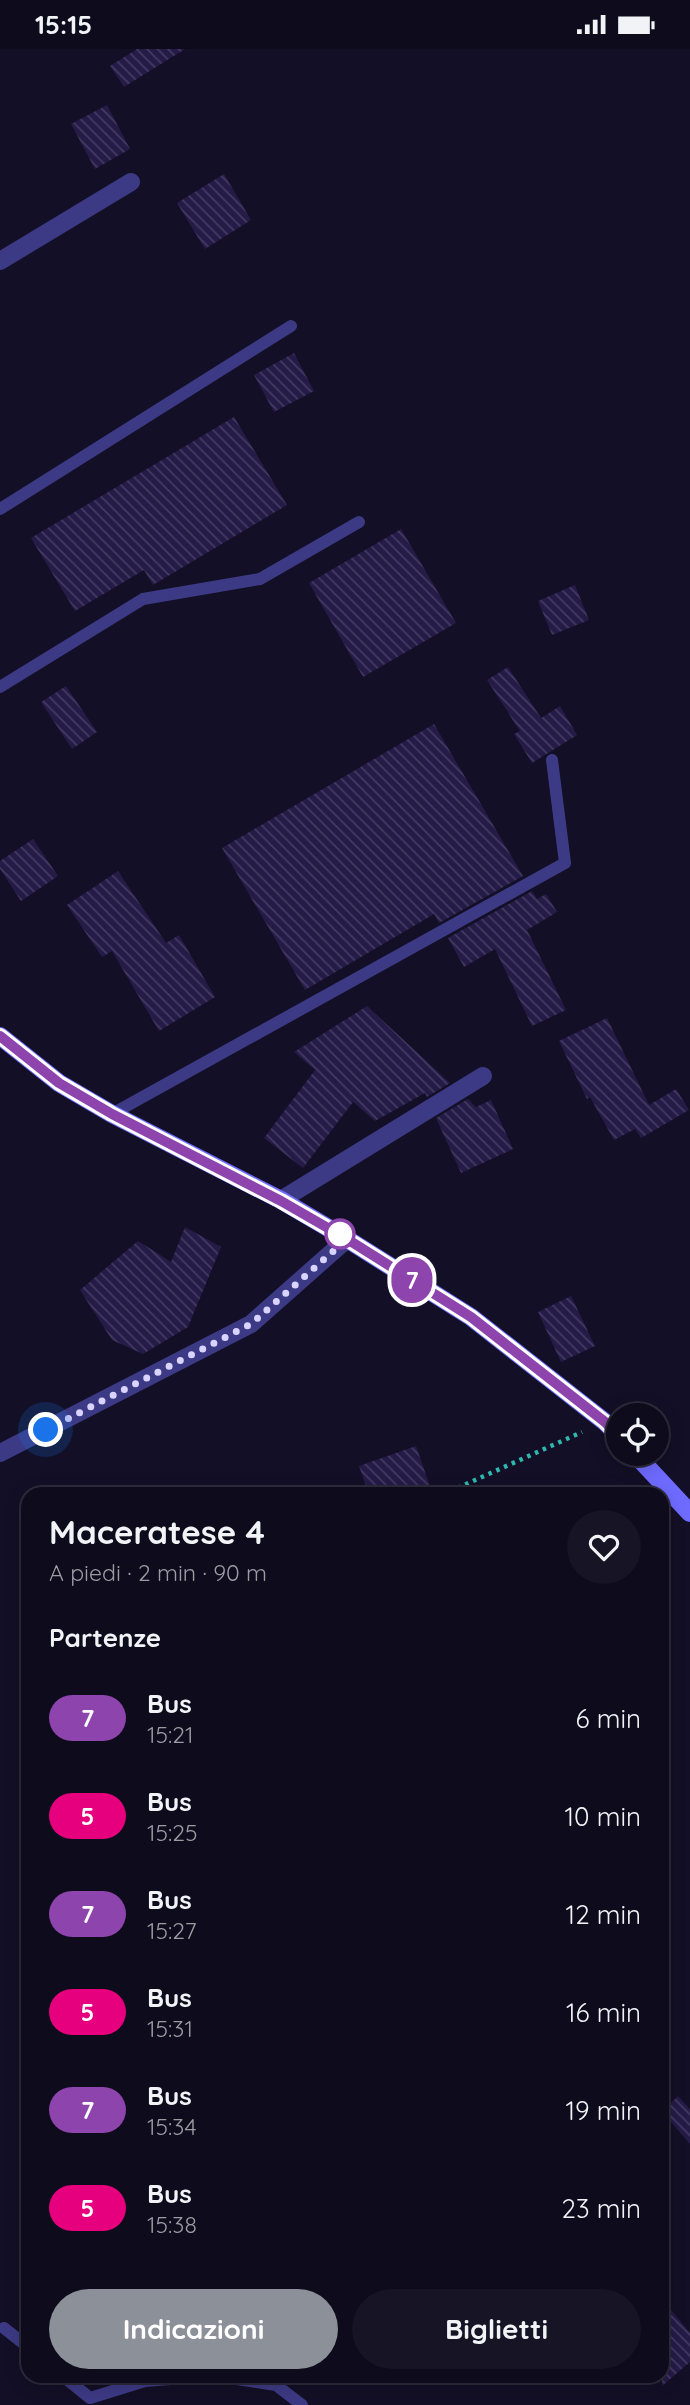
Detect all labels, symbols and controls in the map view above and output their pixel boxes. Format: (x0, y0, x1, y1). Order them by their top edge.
text: 15:15 (35, 8, 92, 41)
unlabelled marker (325, 1219, 355, 1249)
line badge: 7 (389, 1257, 435, 1303)
text: 7 (405, 1265, 419, 1295)
map controls (606, 1403, 669, 1466)
button: locate (606, 1403, 669, 1466)
your location (28, 1412, 63, 1447)
button: heart (567, 1510, 641, 1584)
text: Maceratese 4 (49, 1511, 265, 1552)
text: A piedi · 2 min · 90 m (49, 1558, 267, 1587)
text: Partenze (49, 1621, 161, 1654)
text: Bus (147, 1687, 192, 1720)
text: 6 min (576, 1702, 641, 1735)
text: 7 (81, 1703, 94, 1733)
text: 15:21 (147, 1720, 194, 1749)
text: Bus (147, 1785, 192, 1818)
text: 10 min (565, 1800, 641, 1833)
text: 5 (81, 1801, 94, 1831)
text: 15:25 (147, 1818, 198, 1847)
text: Bus (147, 1883, 192, 1916)
text: 12 min (566, 1898, 641, 1931)
text: 7 (81, 1899, 94, 1929)
text: 15:27 (147, 1916, 196, 1945)
text: Bus (147, 1981, 192, 2014)
text: 16 min (566, 1996, 641, 2029)
text: 5 (81, 1997, 94, 2027)
text: 15:31 (147, 2014, 193, 2043)
text: Bus (147, 2079, 192, 2112)
text: 19 min (565, 2094, 641, 2127)
text: 7 (81, 2095, 94, 2125)
text: 15:34 (147, 2112, 197, 2141)
text: Bus (147, 2177, 192, 2210)
text: 23 min (562, 2192, 641, 2225)
text: 5 (81, 2193, 94, 2223)
text: 15:38 (147, 2210, 197, 2239)
button: Indicazioni (49, 2289, 338, 2369)
button: Biglietti (352, 2289, 641, 2369)

